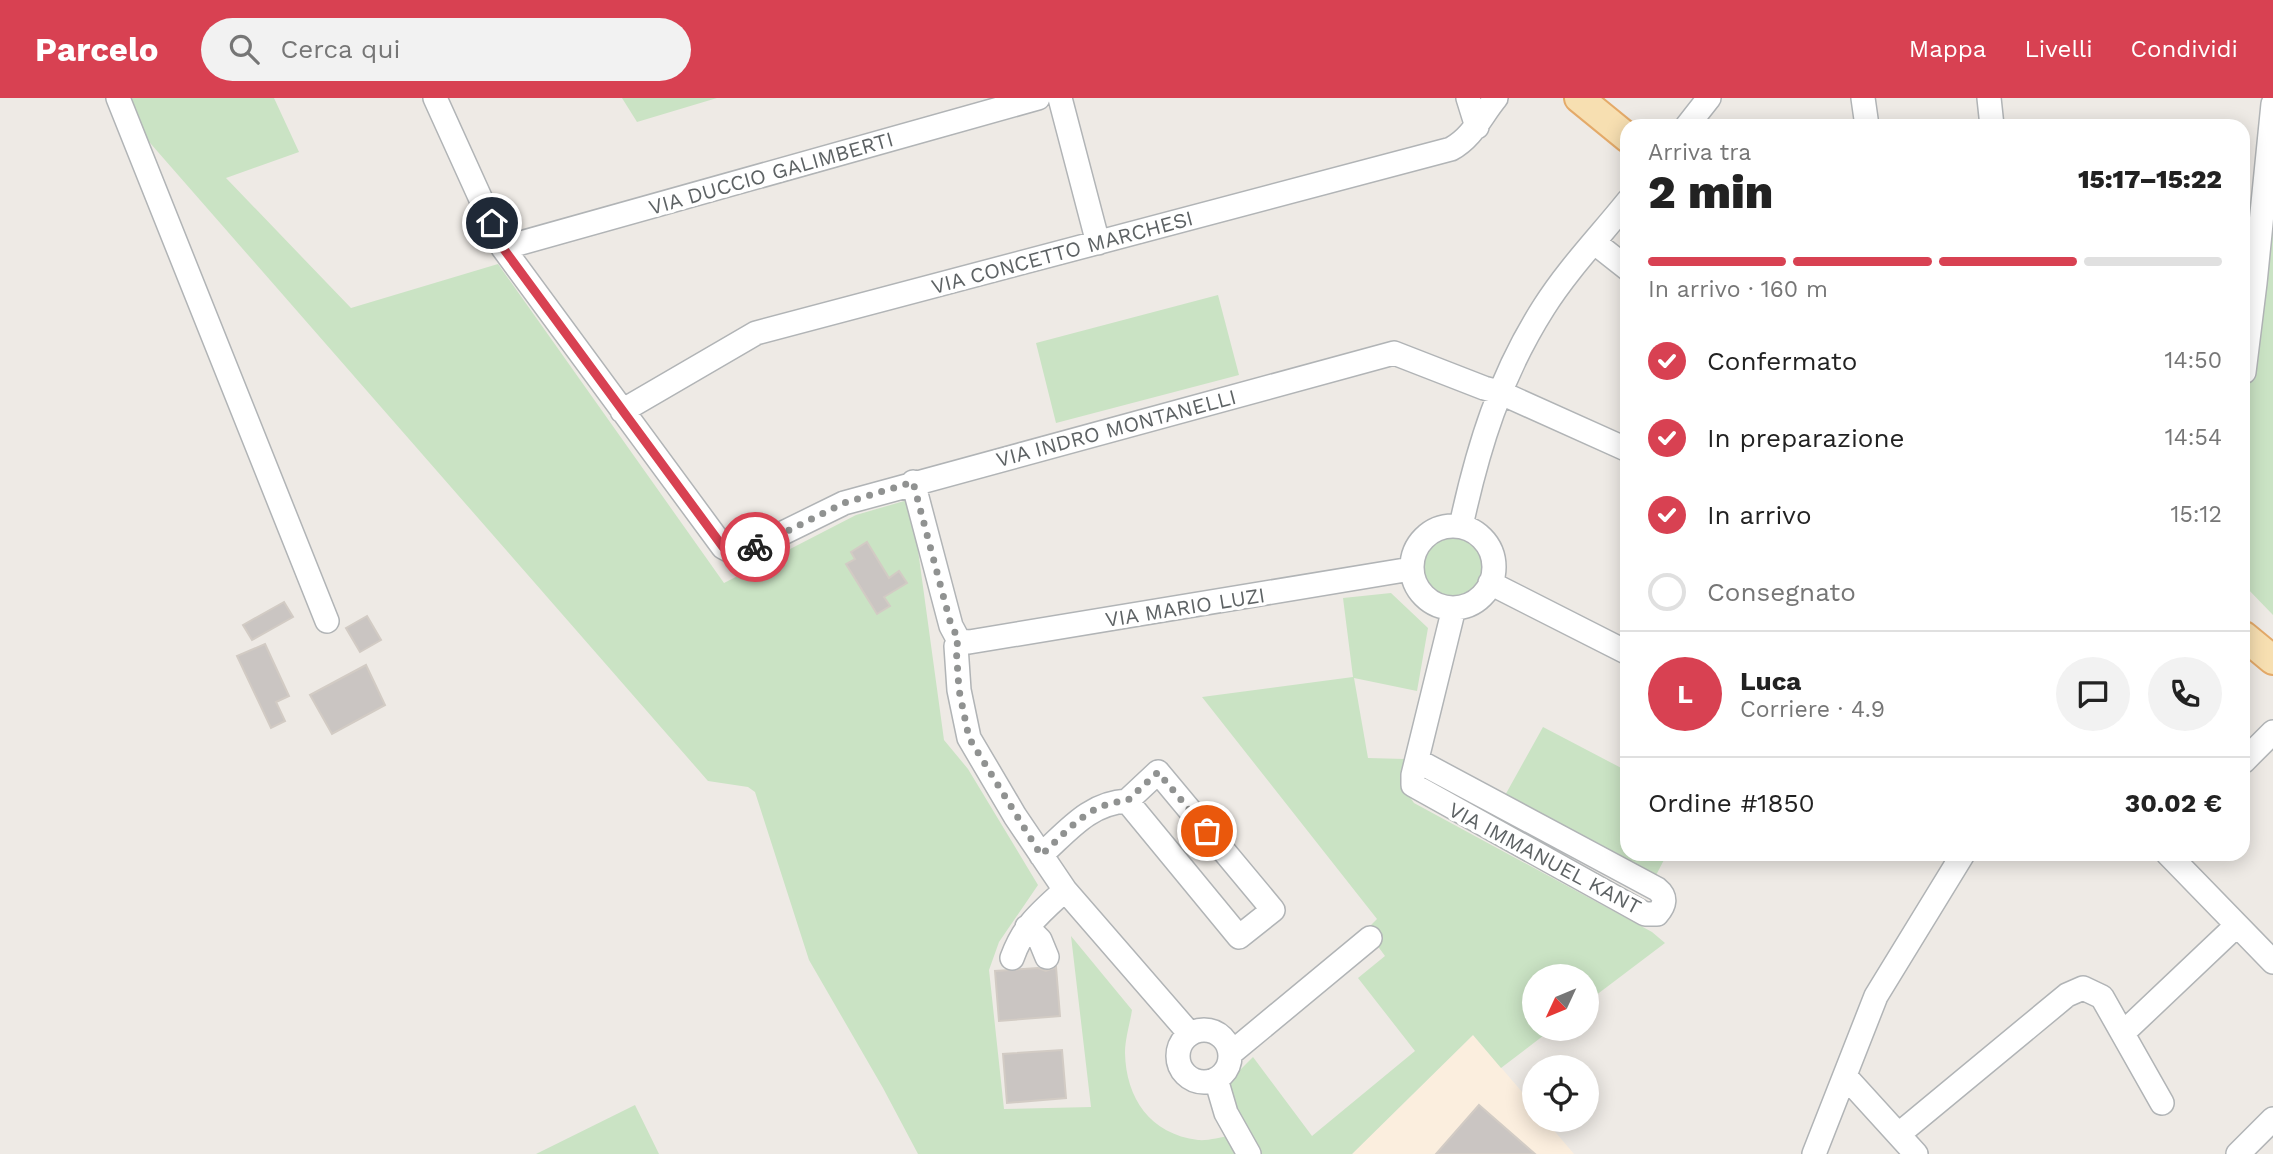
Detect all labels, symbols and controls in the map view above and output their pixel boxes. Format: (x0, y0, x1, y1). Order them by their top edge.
search box (201, 18, 691, 81)
text: Parcelo (35, 30, 159, 69)
icon: search (225, 30, 263, 68)
text: Cerca qui (281, 34, 400, 64)
text: Mappa (1909, 35, 1986, 63)
text: Livelli (2024, 35, 2093, 63)
text: Condividi (2131, 35, 2238, 63)
street label: VIA DUCCIO GALIMBERTI (646, 126, 896, 220)
text: Arriva tra (1648, 139, 1751, 166)
text: 15:17–15:22 (2078, 164, 2222, 194)
text: 2 min (1648, 165, 1773, 219)
pin (462, 193, 522, 253)
icon: home (473, 204, 511, 242)
street label: VIA CONCETTO MARCHESI (929, 205, 1195, 299)
text: In arrivo · 160 m (1648, 276, 1828, 303)
icon: check (1648, 342, 1686, 380)
text: Confermato (1707, 346, 1857, 376)
text: 14:50 (2164, 347, 2222, 374)
street label: VIA INDRO MONTANELLI (993, 384, 1239, 472)
icon: check (1648, 419, 1686, 457)
text: In preparazione (1707, 423, 1905, 453)
text: 14:54 (2165, 424, 2222, 451)
icon: check (1648, 496, 1686, 534)
text: In arrivo (1707, 500, 1812, 530)
text: 15:12 (2170, 501, 2222, 528)
courier (720, 512, 790, 582)
icon: bike (736, 528, 774, 566)
text: Consegnato (1707, 577, 1856, 607)
street label: VIA MARIO LUZI (1103, 582, 1267, 632)
button: chat (2056, 657, 2130, 731)
button: phone (2148, 657, 2222, 731)
text: Luca (1740, 666, 1801, 696)
text: L (1677, 679, 1693, 709)
text: Corriere · 4.9 (1740, 696, 1885, 723)
text: Ordine #1850 (1648, 788, 1815, 818)
text: 30.02 € (2125, 788, 2222, 818)
street label: VIA IMMANUEL KANT (1444, 797, 1646, 920)
pin (1177, 801, 1237, 861)
icon: bag (1188, 812, 1226, 850)
north arrow (1522, 964, 1600, 1041)
map controls (1522, 964, 1599, 1132)
button: locate (1522, 1055, 1599, 1132)

